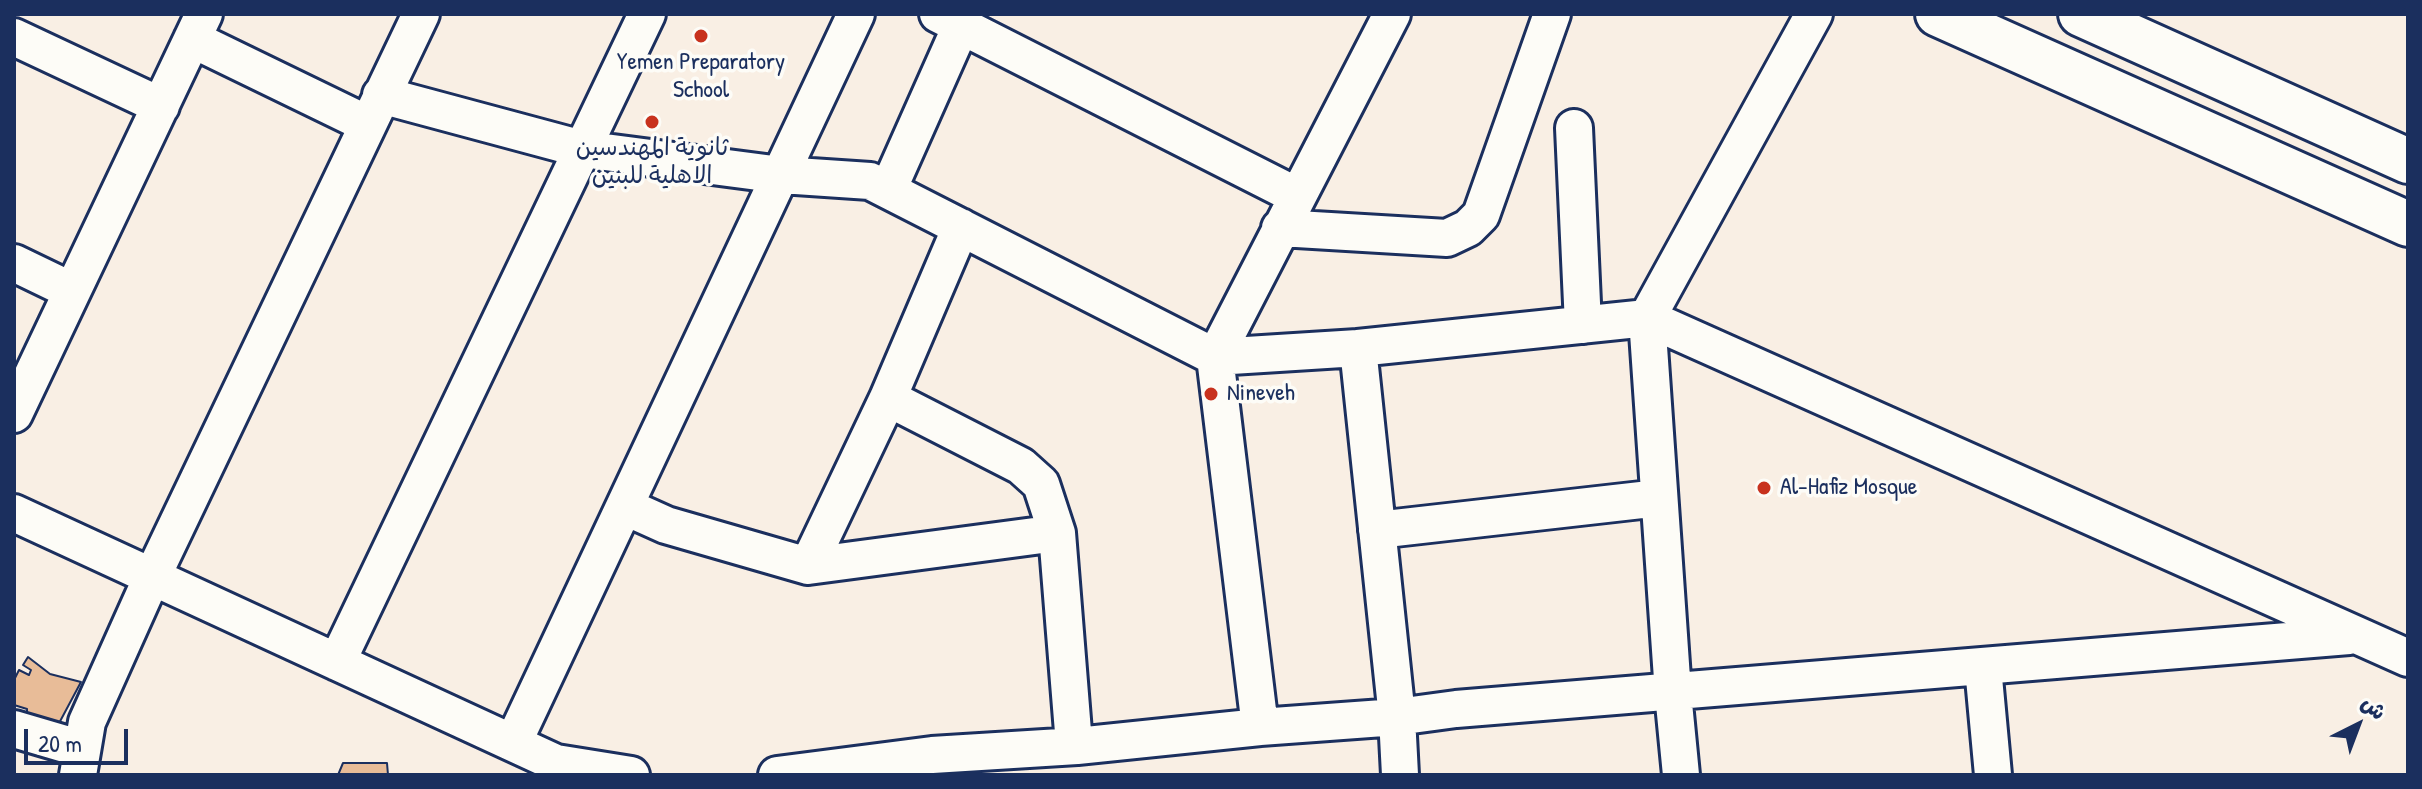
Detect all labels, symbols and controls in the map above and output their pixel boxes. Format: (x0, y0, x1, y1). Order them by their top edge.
marker: Yemen Preparatory School (692, 27, 710, 45)
place label: Yemen Preparatory School (617, 49, 785, 105)
marker: ثانوية المهندسين الاهلية للبنين (643, 113, 661, 131)
place label: ثانوية المهندسين الاهلية للبنين (576, 135, 728, 191)
place label: Nineveh (1227, 380, 1295, 408)
marker: Nineveh (1202, 385, 1220, 403)
place label: Al-Hafiz Mosque (1780, 474, 1917, 502)
marker: Al-Hafiz Mosque (1755, 479, 1773, 497)
north arrow (2318, 685, 2398, 765)
text: ش (2355, 688, 2393, 726)
scale bar (28, 713, 132, 763)
text: 20 m (38, 727, 82, 759)

